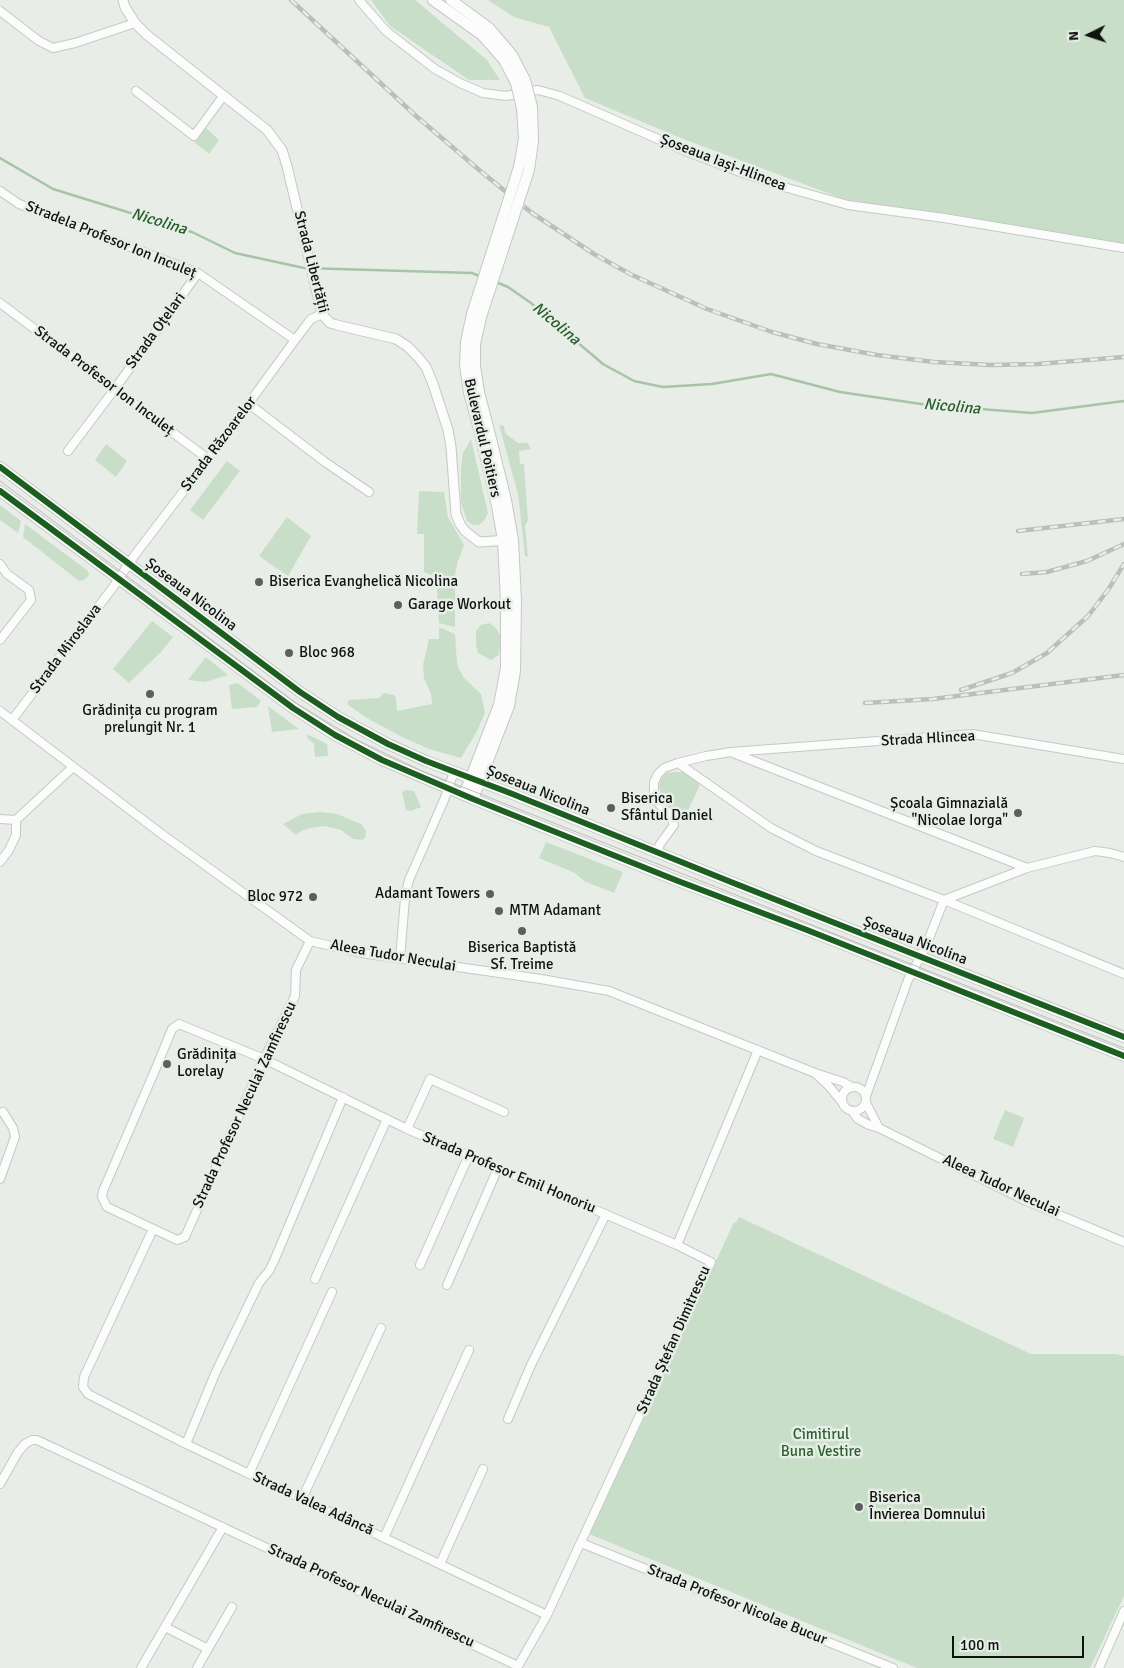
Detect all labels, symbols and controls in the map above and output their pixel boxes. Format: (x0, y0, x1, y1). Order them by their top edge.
north arrow (1064, 10, 1114, 60)
text: N (1065, 31, 1082, 42)
street label: Șoseaua Iași-Hlincea (657, 131, 789, 195)
street label: Stradela Profesor Ion Inculeț (23, 197, 199, 283)
water label: Nicolina (129, 205, 189, 239)
street label: Strada Libertății (290, 209, 332, 315)
street label: Strada Oțelari (122, 289, 190, 373)
water label: Nicolina (528, 298, 584, 350)
street label: Strada Profesor Ion Inculeț (30, 322, 178, 440)
street label: Bulevardul Poitiers (460, 377, 504, 499)
street label: Strada Răzoarelor (177, 393, 261, 495)
water label: Nicolina (923, 395, 981, 419)
street label: Șoseaua Nicolina (142, 555, 240, 635)
place label: Biserica Evanghelică Nicolina (269, 573, 458, 591)
marker: Biserica Evanghelică Nicolina (253, 576, 265, 588)
place label: Garage Workout (408, 596, 511, 614)
marker: Garage Workout (392, 599, 404, 611)
street label: Strada Miroslava (27, 601, 105, 697)
place label: Bloc 968 (299, 644, 355, 662)
marker: Bloc 968 (283, 647, 295, 659)
marker: Grădinița cu program prelungit Nr. 1 (144, 688, 156, 700)
place label: Grădinița cu program prelungit Nr. 1 (82, 702, 218, 737)
street label: Strada Hlincea (880, 728, 976, 750)
street label: Șoseaua Nicolina (484, 762, 592, 820)
place label: Biserica Sfântul Daniel (621, 790, 713, 825)
place label: Școala Gimnazială "Nicolae Iorga" (890, 795, 1008, 830)
marker: Biserica Sfântul Daniel (605, 802, 617, 814)
marker: Școala Gimnazială "Nicolae Iorga" (1012, 807, 1024, 819)
place label: Adamant Towers (375, 885, 480, 903)
place label: Bloc 972 (247, 888, 303, 906)
marker: Adamant Towers (484, 888, 496, 900)
marker: Bloc 972 (307, 891, 319, 903)
place label: MTM Adamant (509, 902, 601, 920)
marker: MTM Adamant (493, 905, 505, 917)
street label: Șoseaua Nicolina (860, 913, 970, 969)
marker: Biserica Baptistă Sf. Treime (516, 925, 528, 937)
street label: Aleea Tudor Neculai (329, 936, 457, 976)
place label: Biserica Baptistă Sf. Treime (468, 939, 576, 974)
street label: Strada Profesor Neculai Zamfirescu (189, 999, 301, 1211)
place label: Grădinița Lorelay (177, 1046, 237, 1081)
marker: Grădinița Lorelay (161, 1058, 173, 1070)
street label: Strada Profesor Emil Honoriu (420, 1128, 598, 1218)
street label: Aleea Tudor Neculai (940, 1151, 1062, 1221)
street label: Strada Ștefan Dimitrescu (633, 1263, 715, 1417)
park label: Cimitirul Buna Vestire (781, 1426, 861, 1461)
street label: Strada Valea Adâncă (250, 1468, 376, 1540)
place label: Biserica Învierea Domnului (869, 1489, 986, 1524)
marker: Biserica Învierea Domnului (853, 1501, 865, 1513)
street label: Strada Profesor Neculai Zamfirescu (265, 1540, 477, 1652)
street label: Strada Profesor Nicolae Bucur (645, 1561, 829, 1649)
scale bar (954, 1626, 1086, 1658)
text: 100 m (960, 1636, 1000, 1654)

